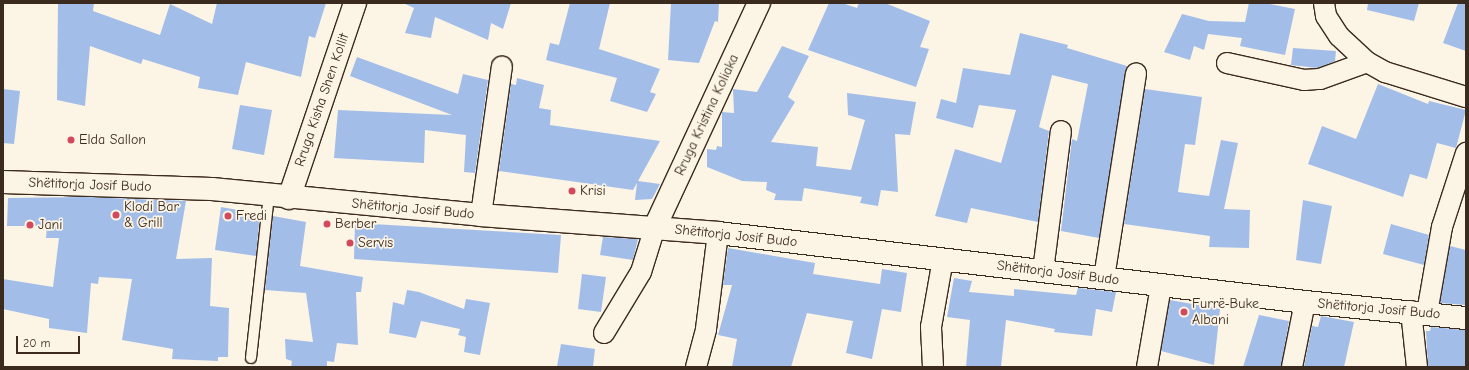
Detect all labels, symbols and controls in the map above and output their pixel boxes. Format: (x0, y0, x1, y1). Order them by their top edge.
street label: Rruga Kisha Shen Kollit (291, 31, 353, 169)
street label: Rruga Kristina Koliaka (671, 52, 743, 178)
place label: Elda Sallon (79, 132, 146, 148)
marker: Elda Sallon (66, 135, 76, 145)
street label: Shëtitorja Josif Budo (28, 174, 152, 196)
place label: Krisi (580, 183, 606, 199)
marker: Krisi (567, 186, 577, 196)
street label: Shëtitorja Josif Budo (351, 195, 475, 223)
place label: Klodi Bar & Grill (124, 199, 179, 232)
place label: Fredi (236, 208, 267, 224)
marker: Klodi Bar & Grill (111, 210, 121, 220)
marker: Fredi (223, 211, 233, 221)
place label: Berber (335, 216, 376, 232)
place label: Jani (38, 217, 63, 233)
marker: Berber (322, 219, 332, 229)
marker: Jani (25, 220, 35, 230)
street label: Shëtitorja Josif Budo (674, 221, 798, 251)
place label: Servis (358, 235, 393, 251)
marker: Servis (345, 238, 355, 248)
street label: Shëtitorja Josif Budo (996, 257, 1120, 289)
street label: Shëtitorja Josif Budo (1317, 295, 1441, 323)
place label: Furrë Buke Albani (1192, 296, 1259, 328)
marker: Furrë Buke Albani (1179, 307, 1189, 317)
scale bar (18, 328, 82, 354)
text: 20 m (23, 336, 51, 350)

